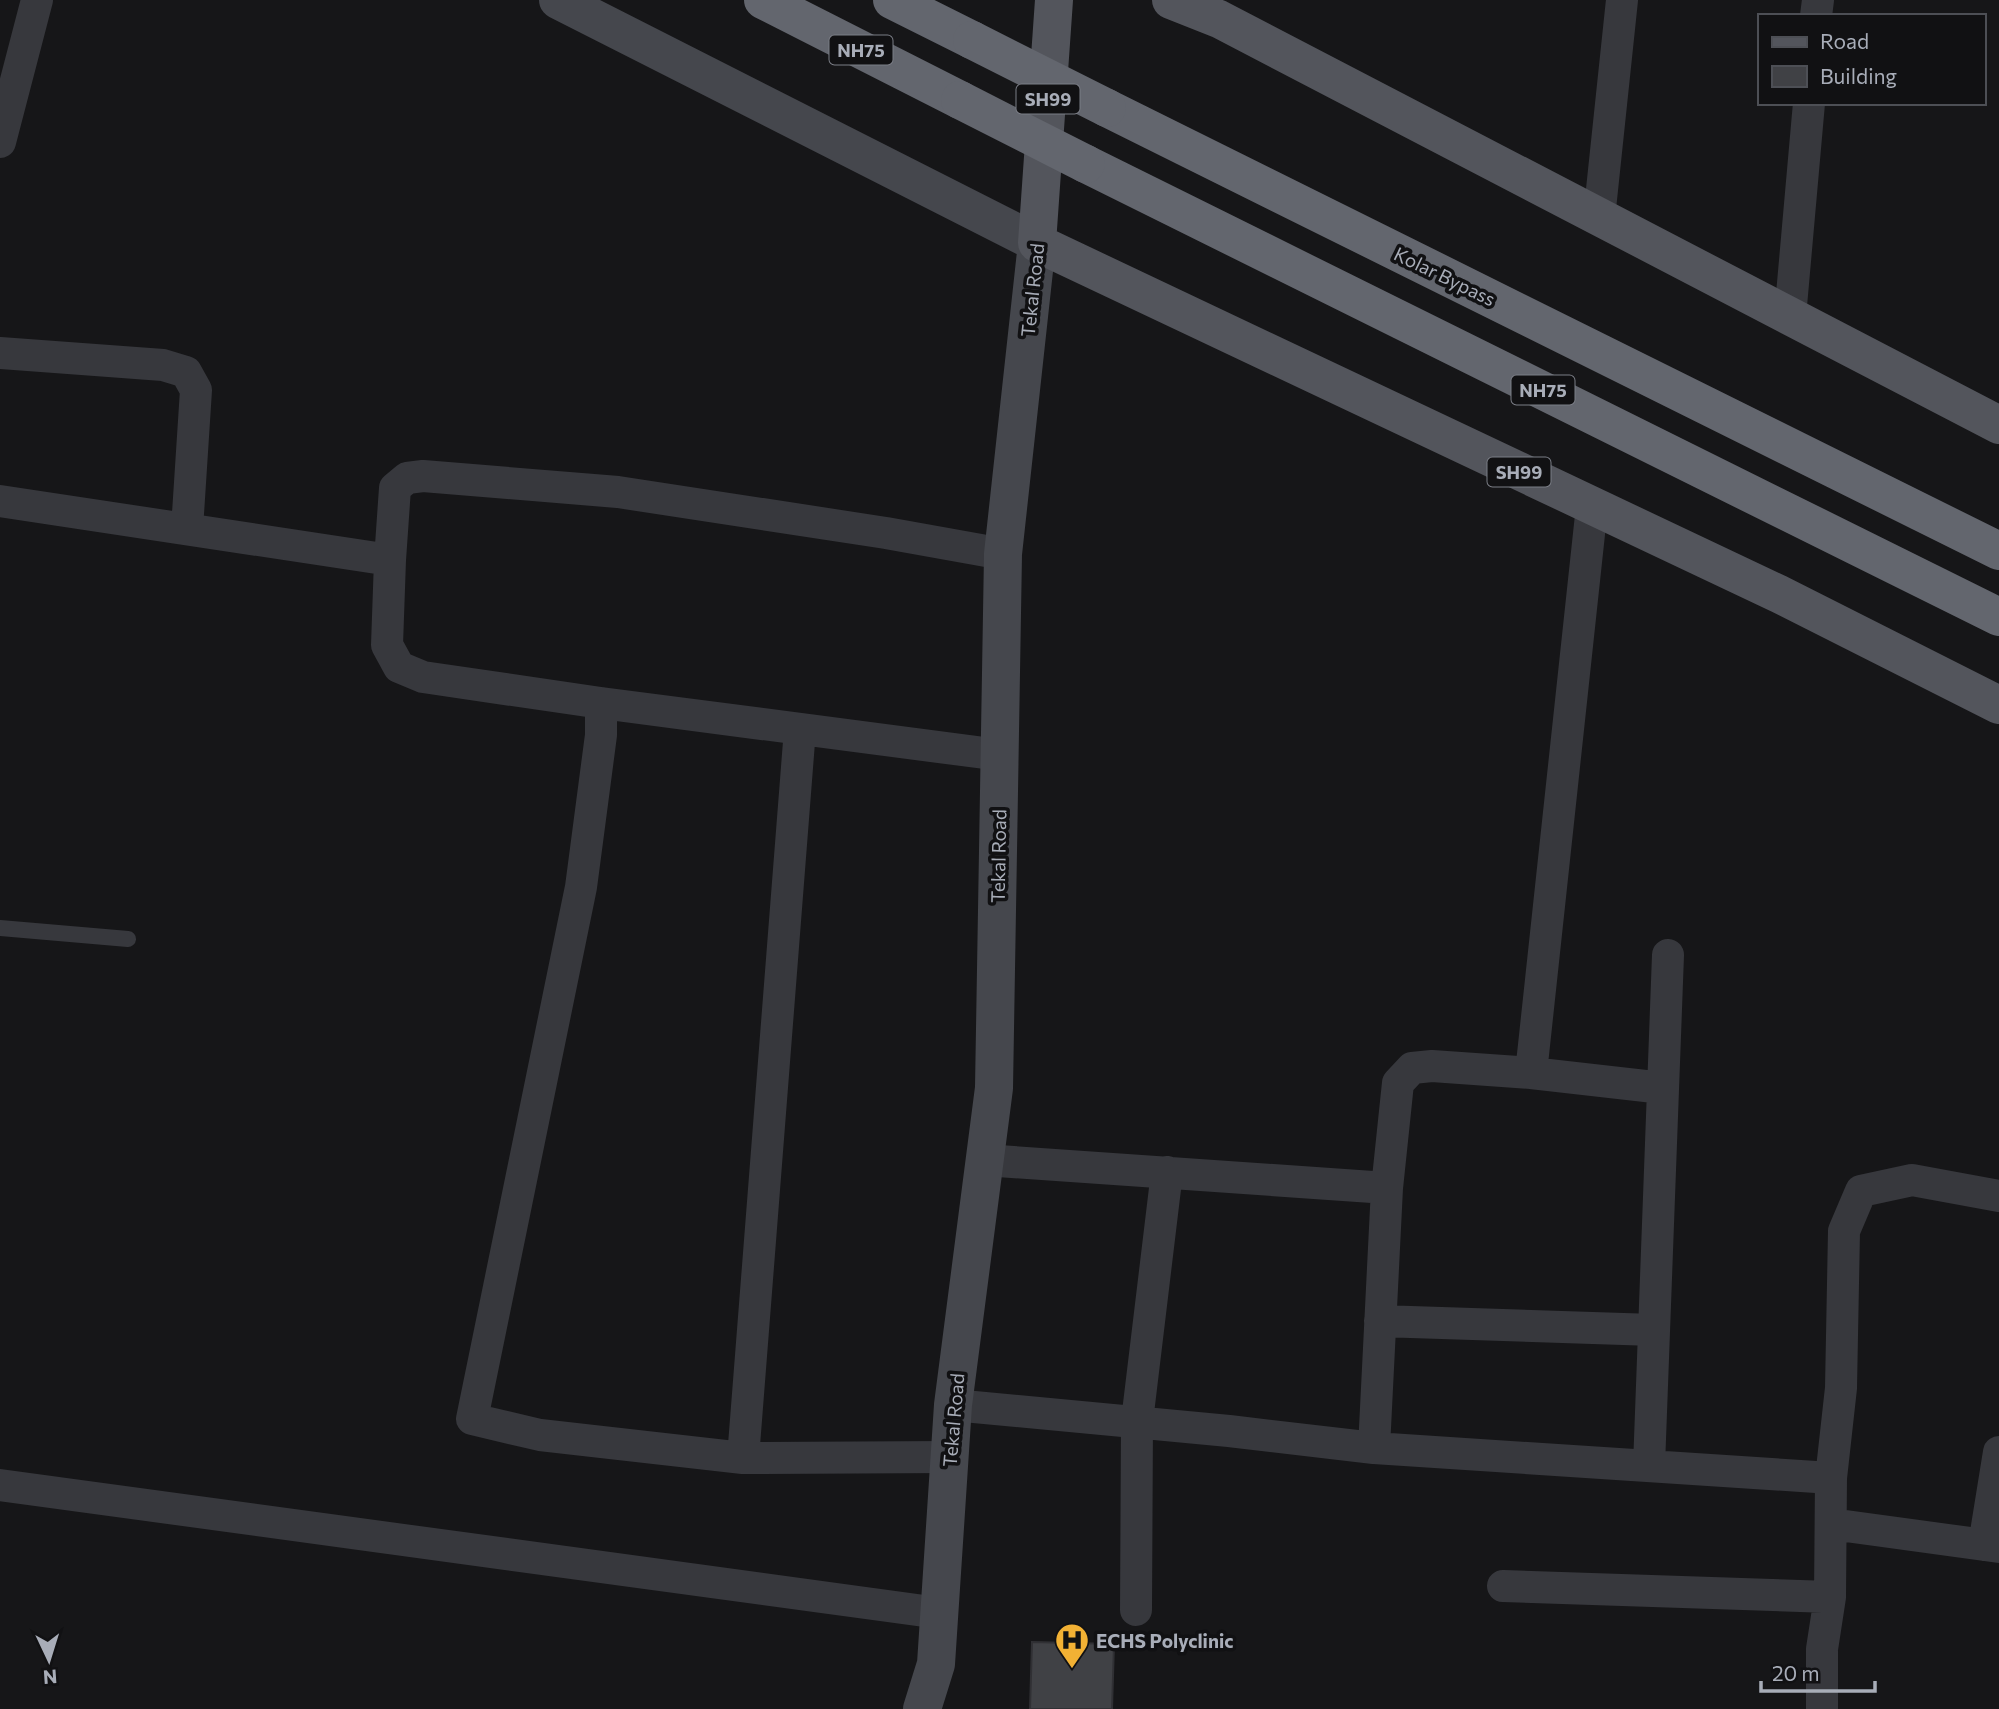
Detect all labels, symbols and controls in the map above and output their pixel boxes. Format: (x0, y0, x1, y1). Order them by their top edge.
legend (1758, 14, 1985, 105)
text: Road (1820, 28, 1869, 53)
road number: NH75 (830, 36, 892, 64)
text: Building (1820, 63, 1897, 88)
road number: SH99 (1016, 84, 1080, 114)
street label: Tekal Road (1016, 242, 1048, 338)
street label: Kolar Bypass (1391, 242, 1499, 310)
road number: NH75 (1512, 376, 1574, 404)
road number: SH99 (1488, 458, 1550, 486)
street label: Tekal Road (986, 809, 1010, 903)
street label: Tekal Road (937, 1372, 969, 1468)
hospital icon: ECHS Polyclinic (1053, 1621, 1091, 1670)
north arrow (14, 1625, 84, 1695)
place label: ECHS Polyclinic (1096, 1629, 1233, 1652)
scale bar (1761, 1650, 1875, 1694)
text: 20 m (1772, 1660, 1820, 1685)
text: N (42, 1665, 58, 1689)

